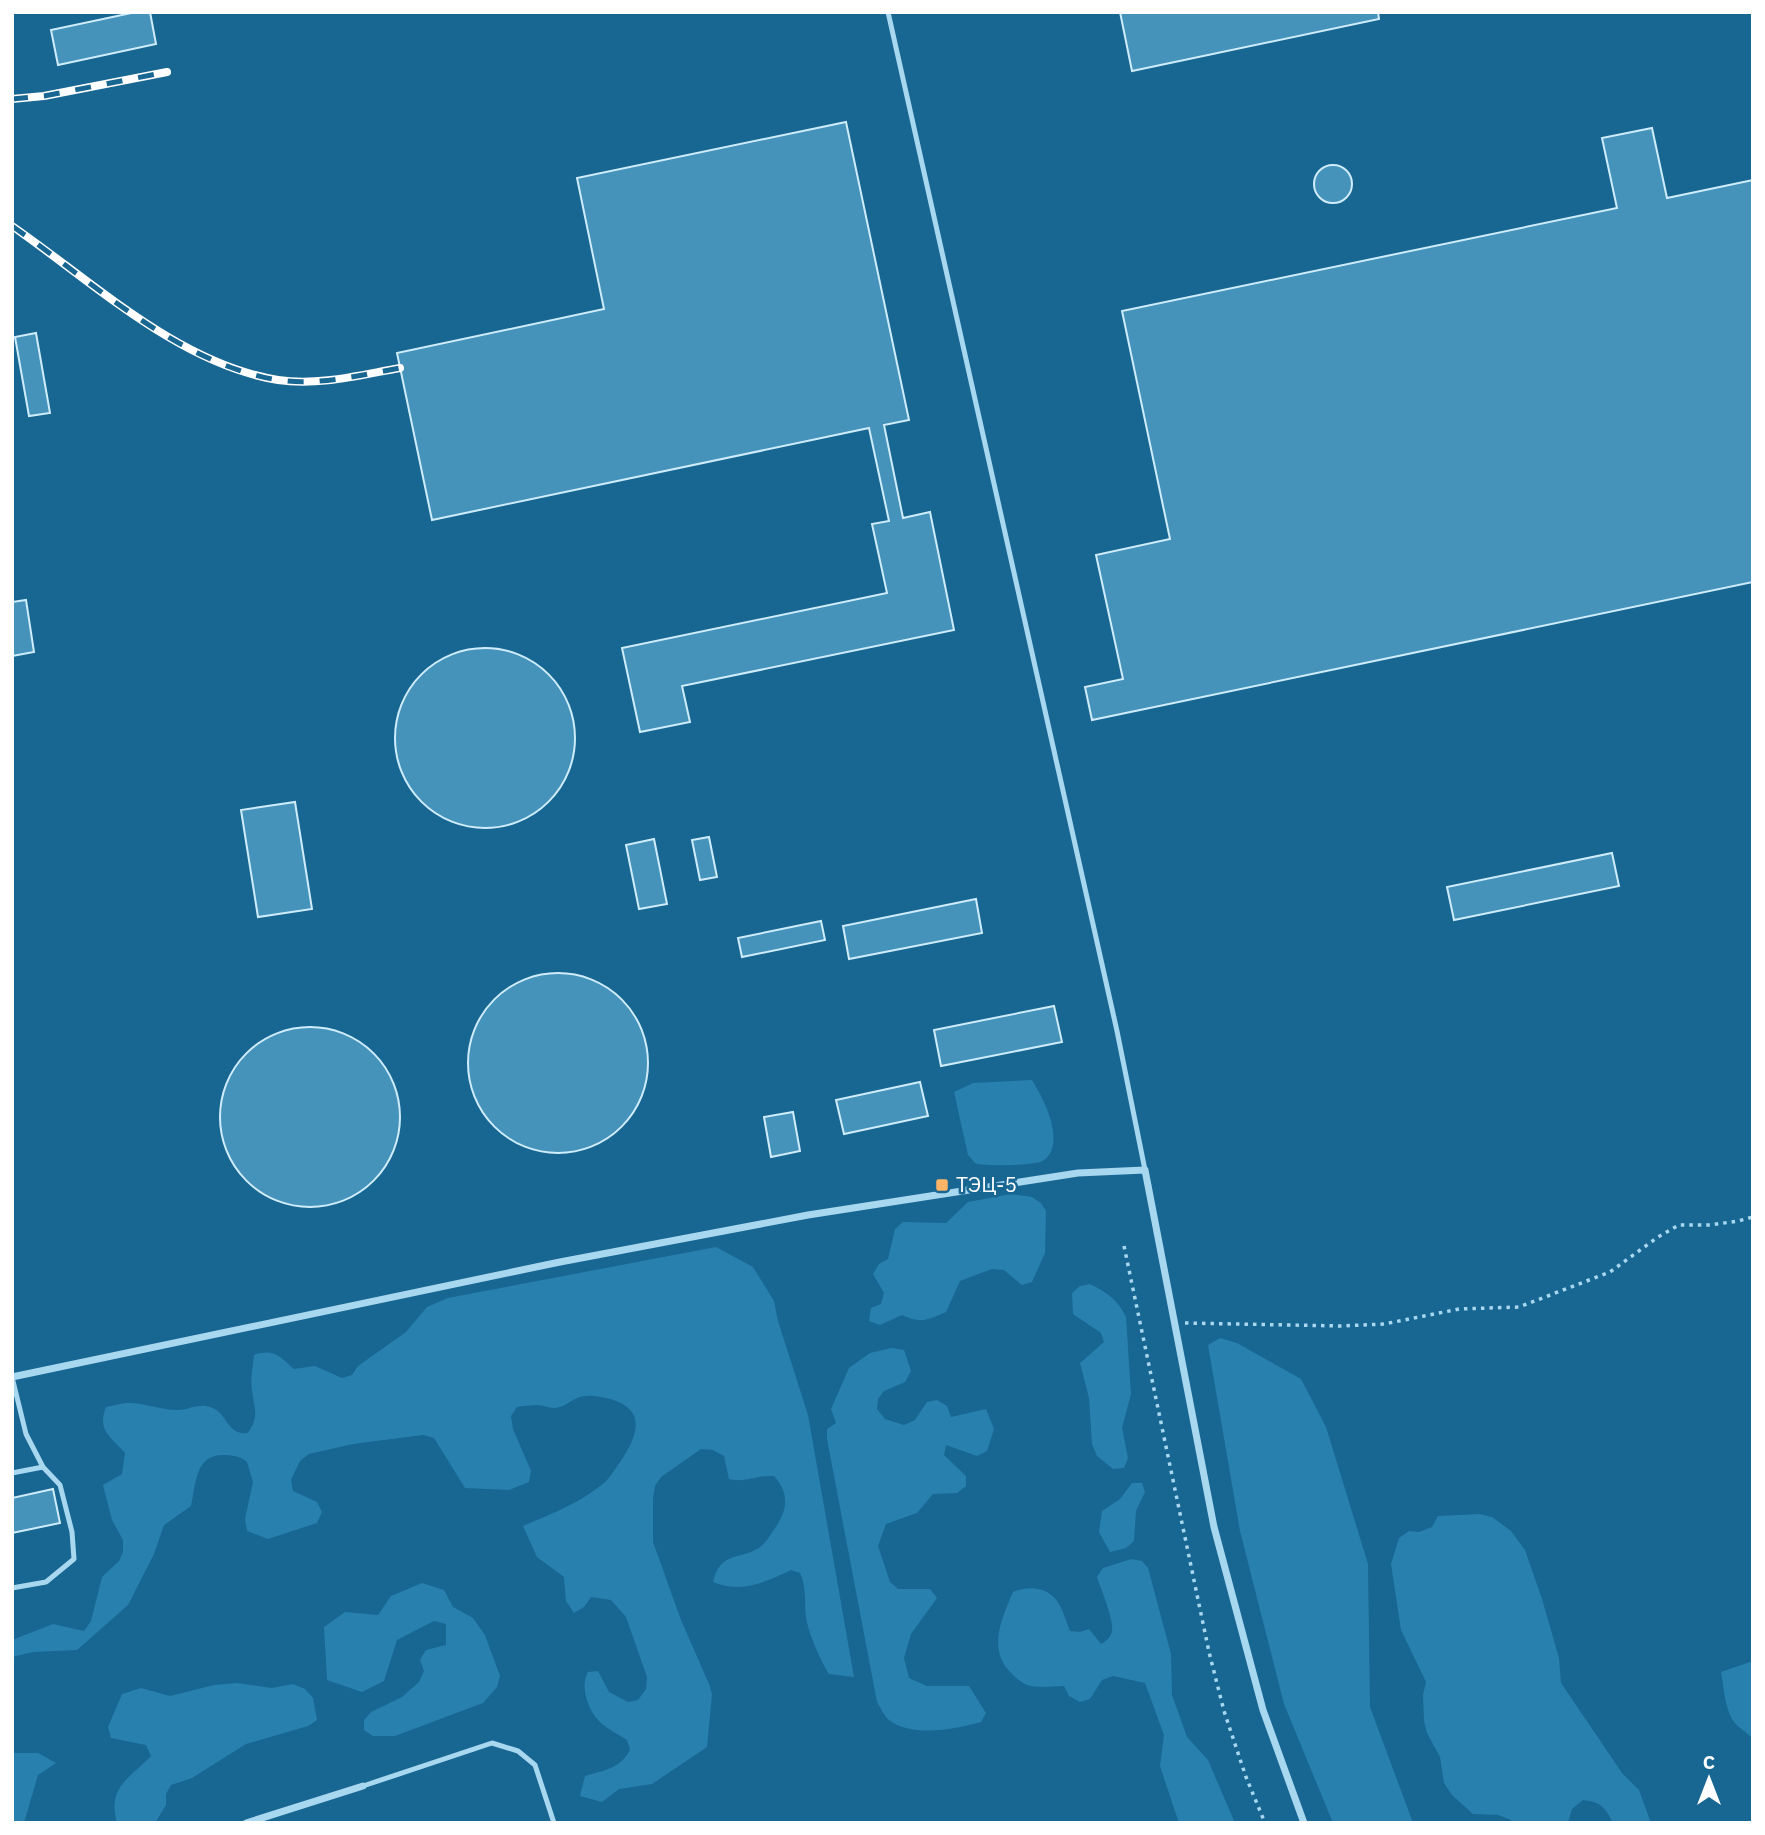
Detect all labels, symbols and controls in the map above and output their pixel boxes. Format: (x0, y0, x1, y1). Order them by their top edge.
place label: ТЭЦ-5 (956, 1170, 1017, 1198)
marker: ТЭЦ-5 (934, 1177, 950, 1193)
north arrow (1674, 1744, 1744, 1814)
text: С (1703, 1750, 1715, 1774)

